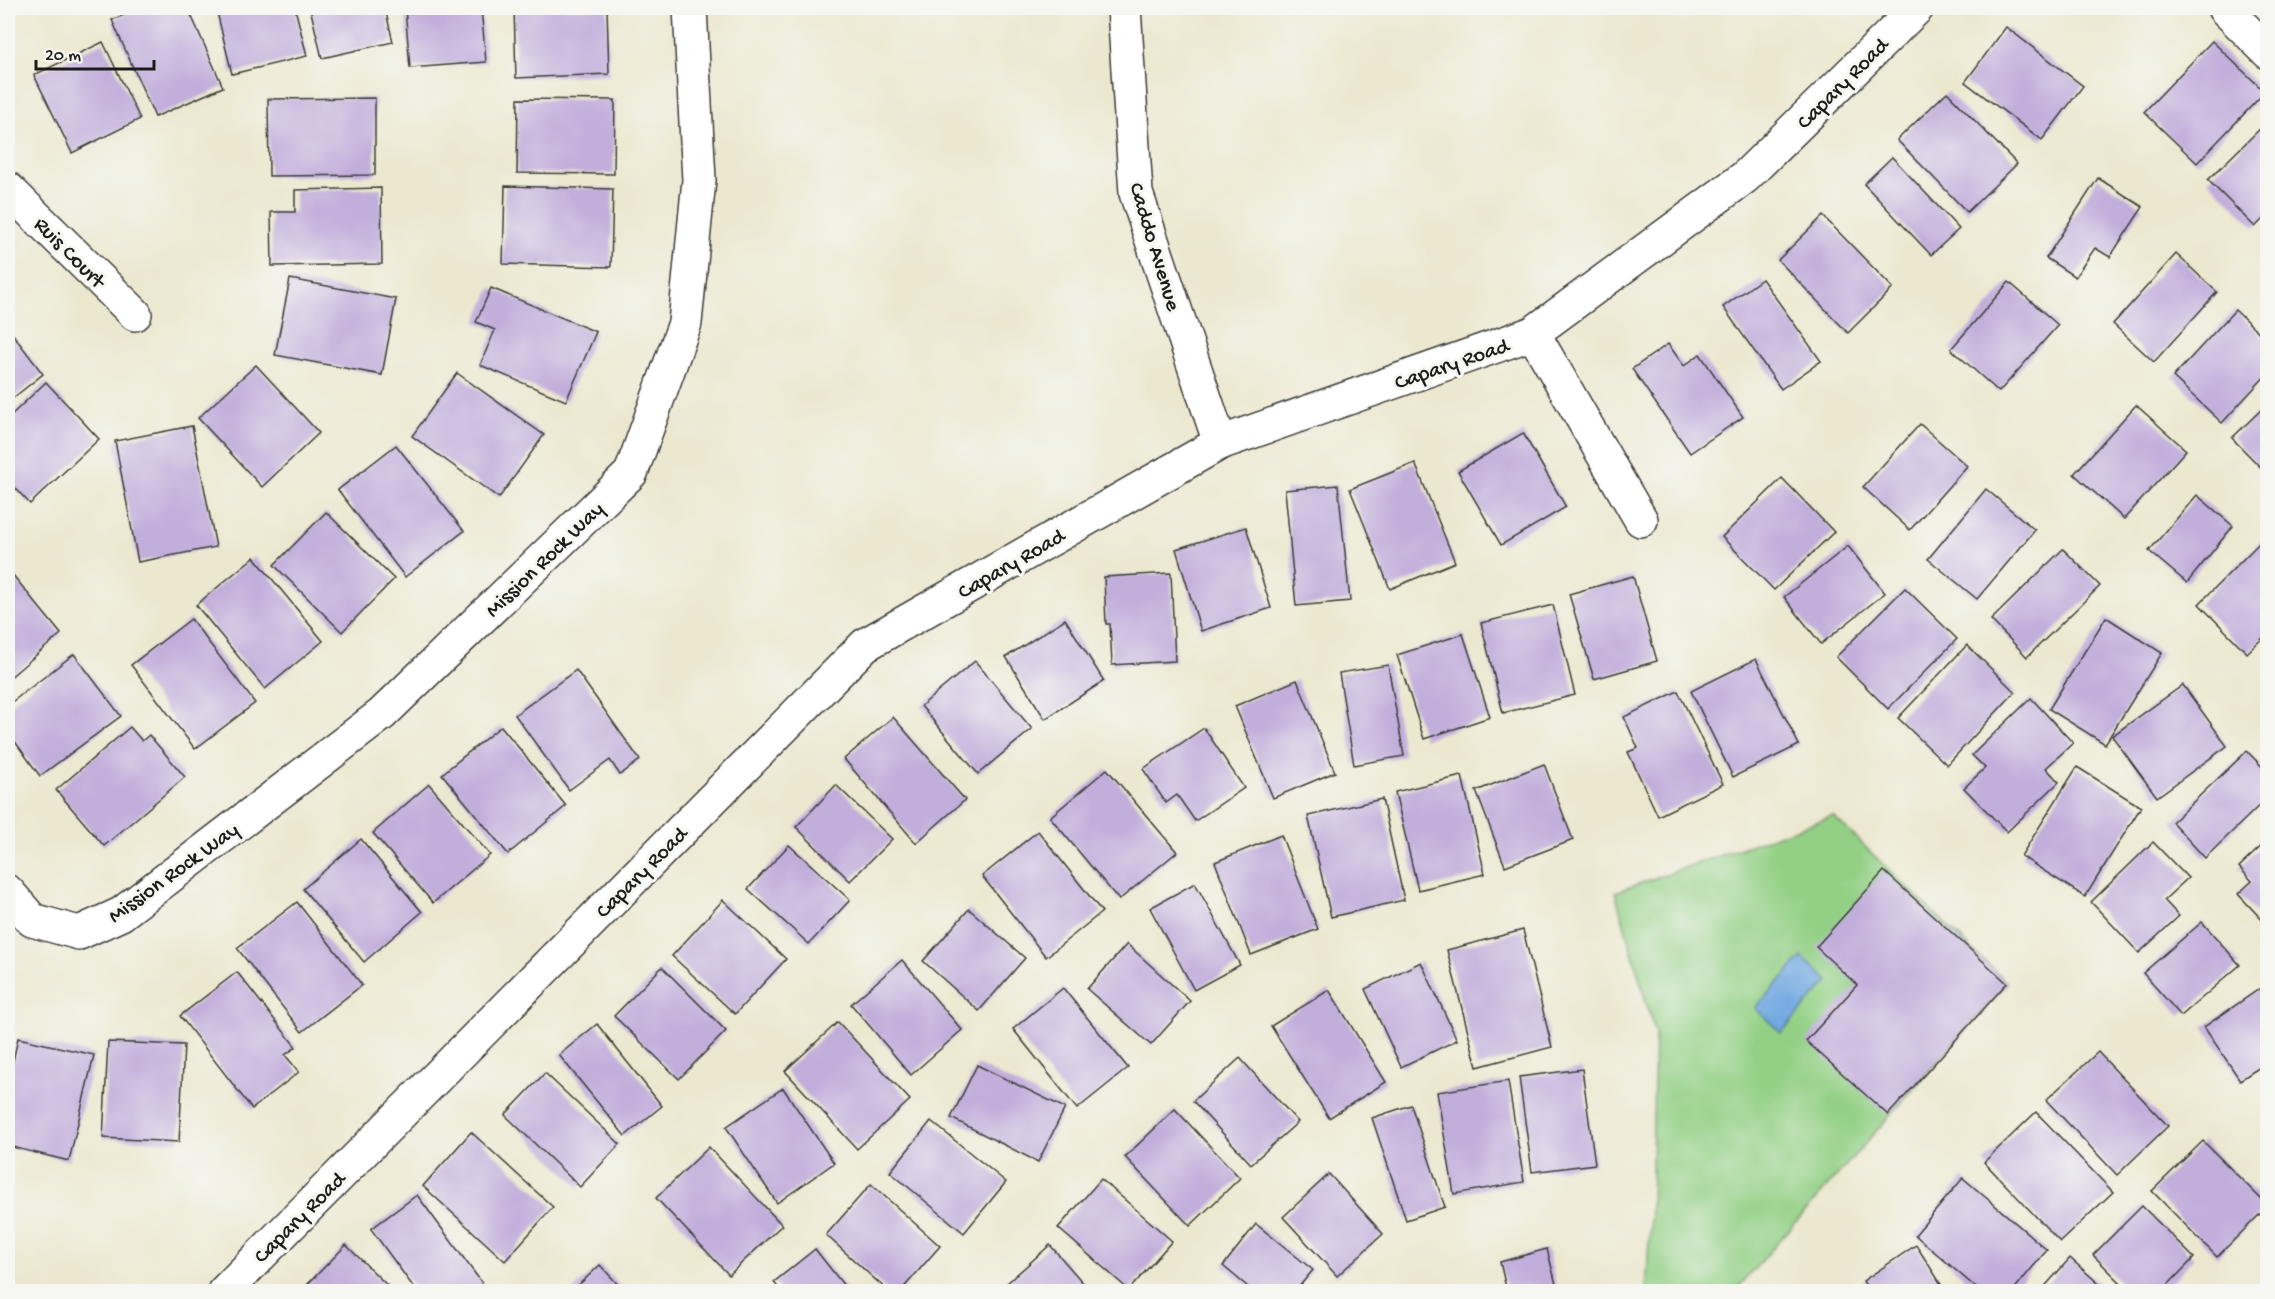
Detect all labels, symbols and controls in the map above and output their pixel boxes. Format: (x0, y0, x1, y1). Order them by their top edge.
street label: Capary Road (1793, 32, 1897, 136)
scale bar (36, 33, 154, 71)
text: 20 m (45, 46, 81, 67)
street label: Caddo Avenue (1121, 180, 1185, 315)
street label: Ruis Court (27, 213, 111, 296)
street label: Capary Road (1392, 333, 1515, 397)
street label: Mission Rock Way (481, 497, 611, 624)
street label: Capary Road (954, 523, 1072, 606)
street label: Mission Rock Way (104, 818, 245, 930)
street label: Capary Road (592, 821, 696, 925)
street label: Capary Road (250, 1166, 354, 1270)

